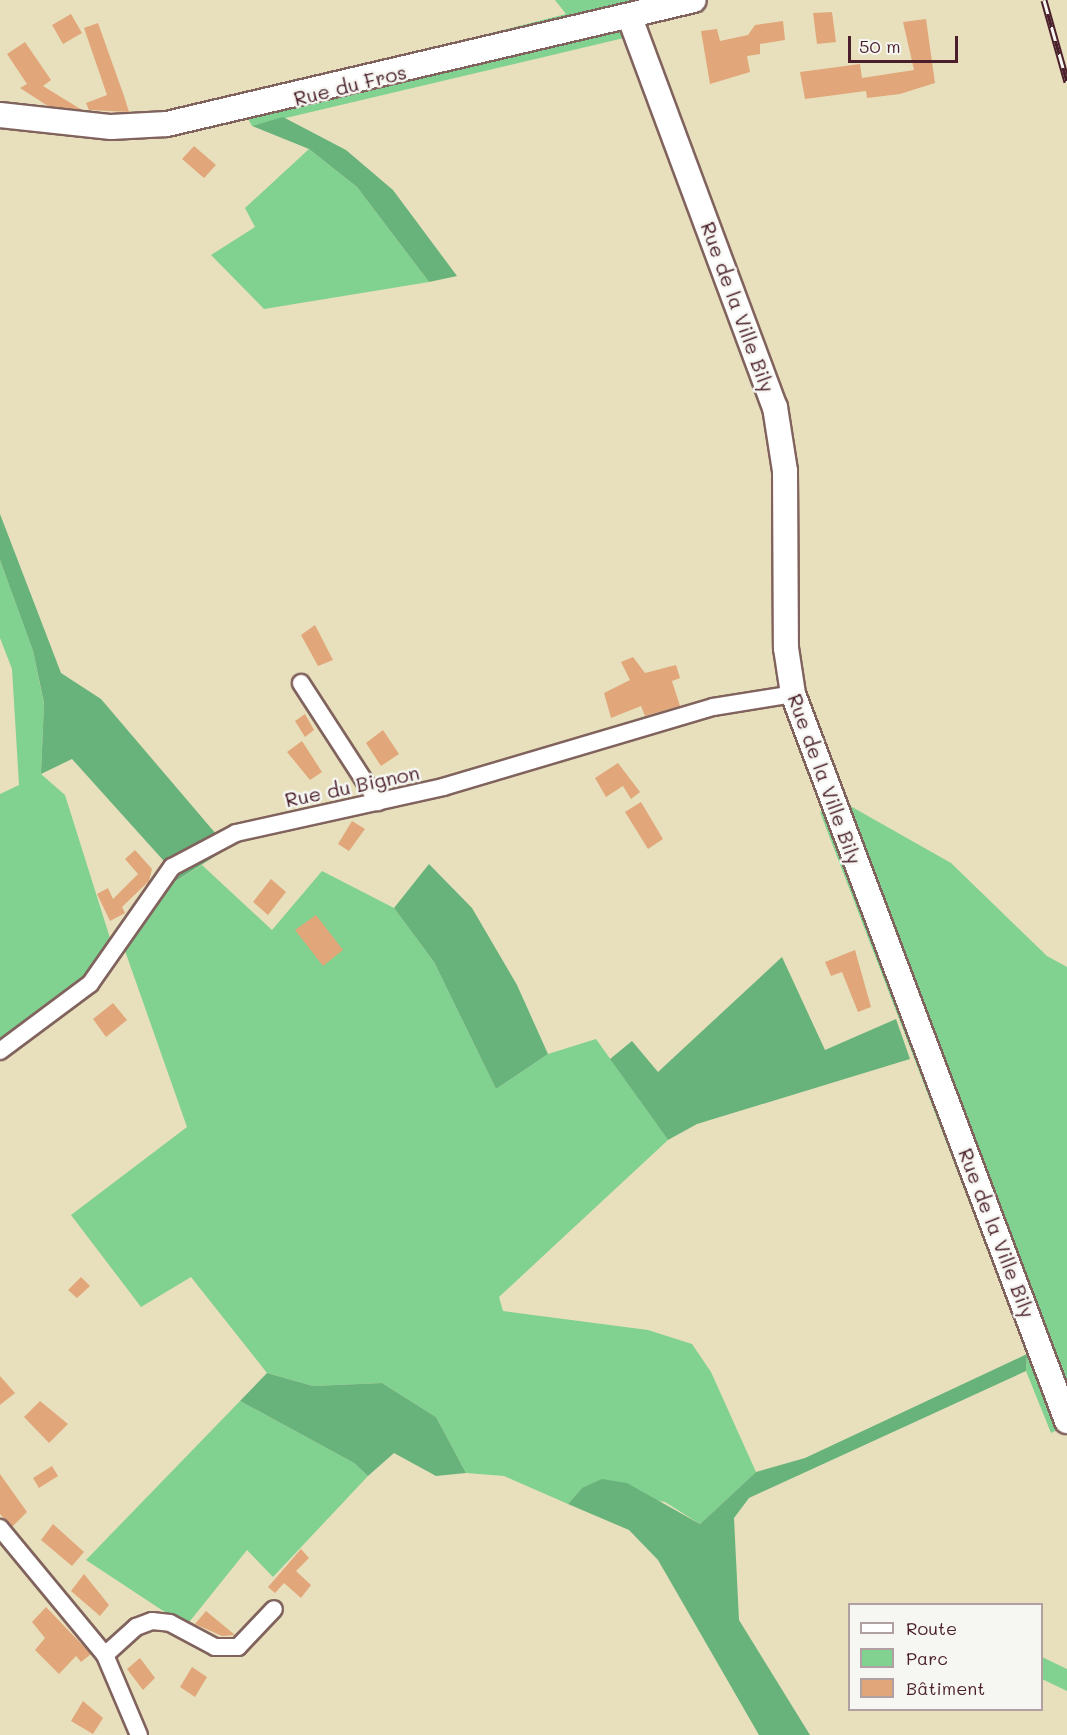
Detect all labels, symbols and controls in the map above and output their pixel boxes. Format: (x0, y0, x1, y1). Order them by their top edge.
scale bar (851, 24, 960, 62)
text: 50 m (859, 34, 901, 58)
street label: Rue du Fros (291, 59, 409, 111)
street label: Rue de la Ville Bily (696, 218, 780, 396)
street label: Rue de la Ville Bily (783, 690, 867, 868)
street label: Rue du Bignon (283, 760, 421, 812)
street label: Rue de la Ville Bily (954, 1145, 1040, 1321)
legend (848, 1603, 1043, 1711)
text: Route (906, 1616, 957, 1640)
text: Parc (906, 1646, 948, 1670)
text: Bâtiment (906, 1676, 985, 1700)

